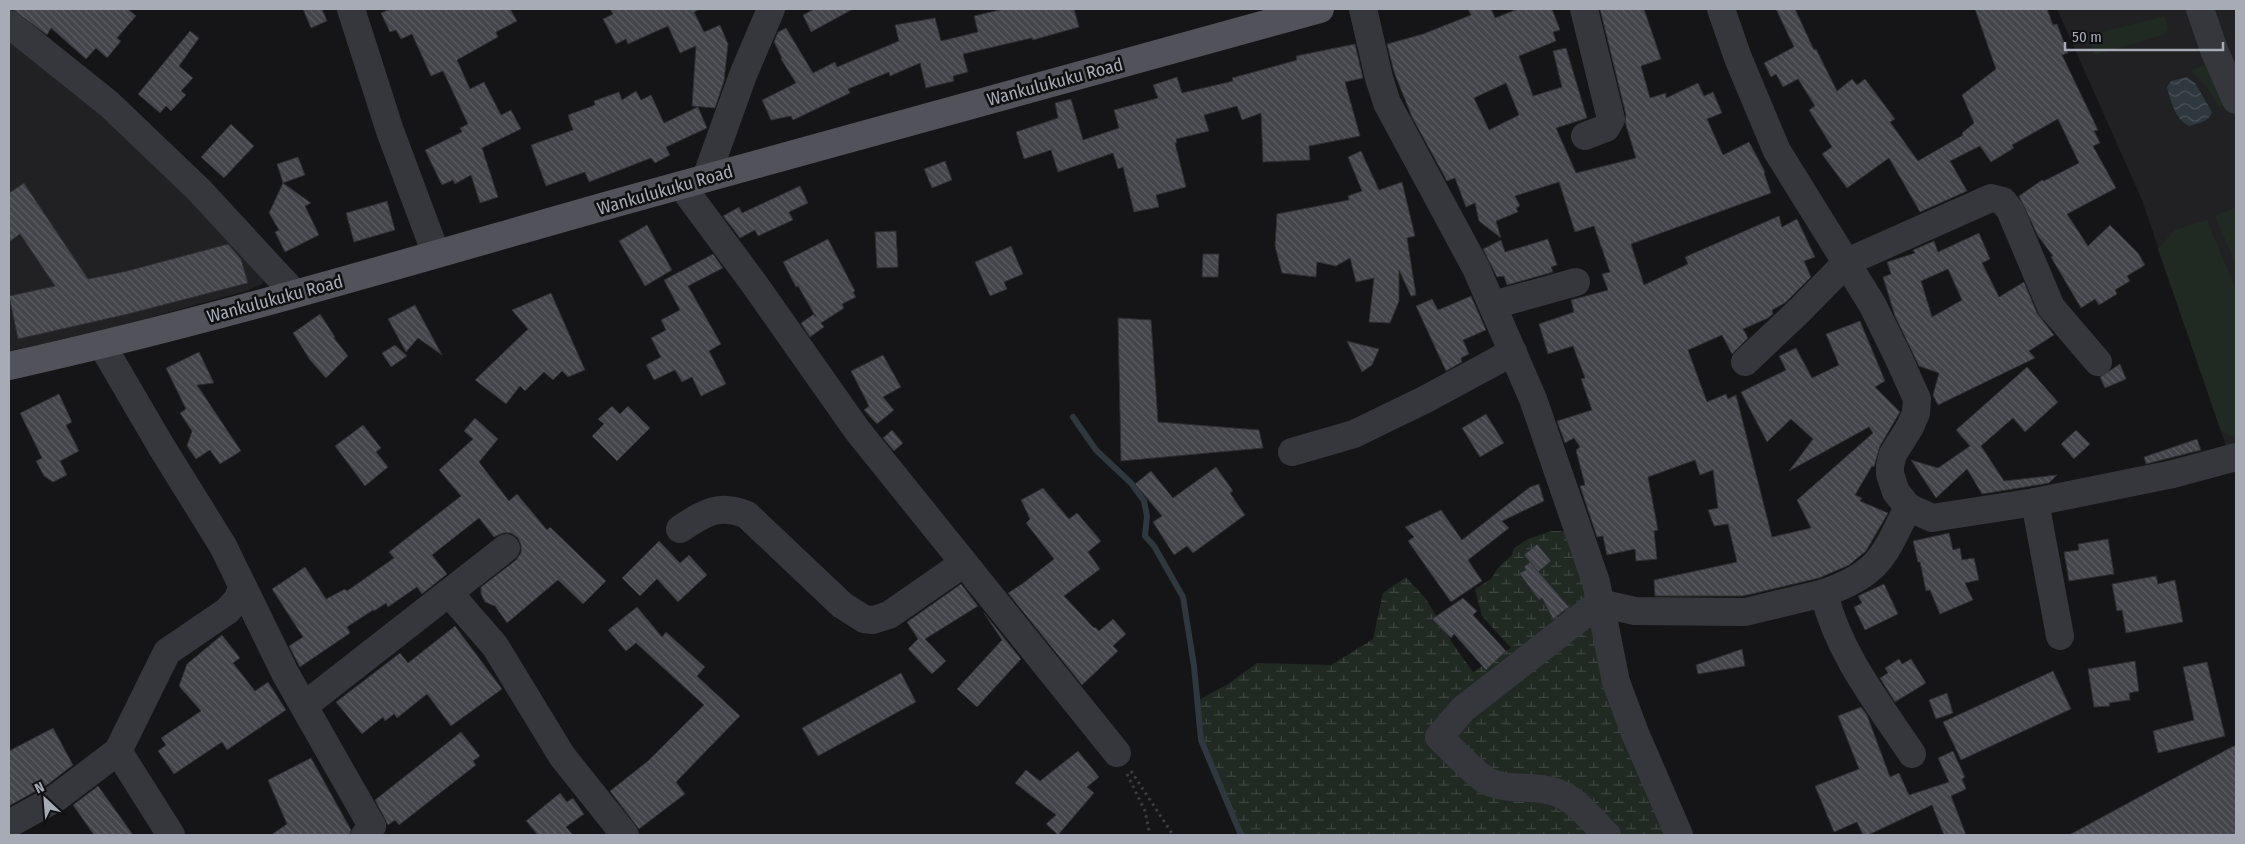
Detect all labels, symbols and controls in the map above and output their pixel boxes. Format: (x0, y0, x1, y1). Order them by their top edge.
scale bar (2065, 20, 2222, 52)
text: 50 m (2072, 28, 2102, 46)
street label: Wankulukuku Road (985, 53, 1125, 111)
street label: Wankulukuku Road (595, 160, 735, 220)
street label: Wankulukuku Road (205, 270, 345, 328)
north arrow (20, 774, 70, 824)
text: N (32, 778, 47, 797)

